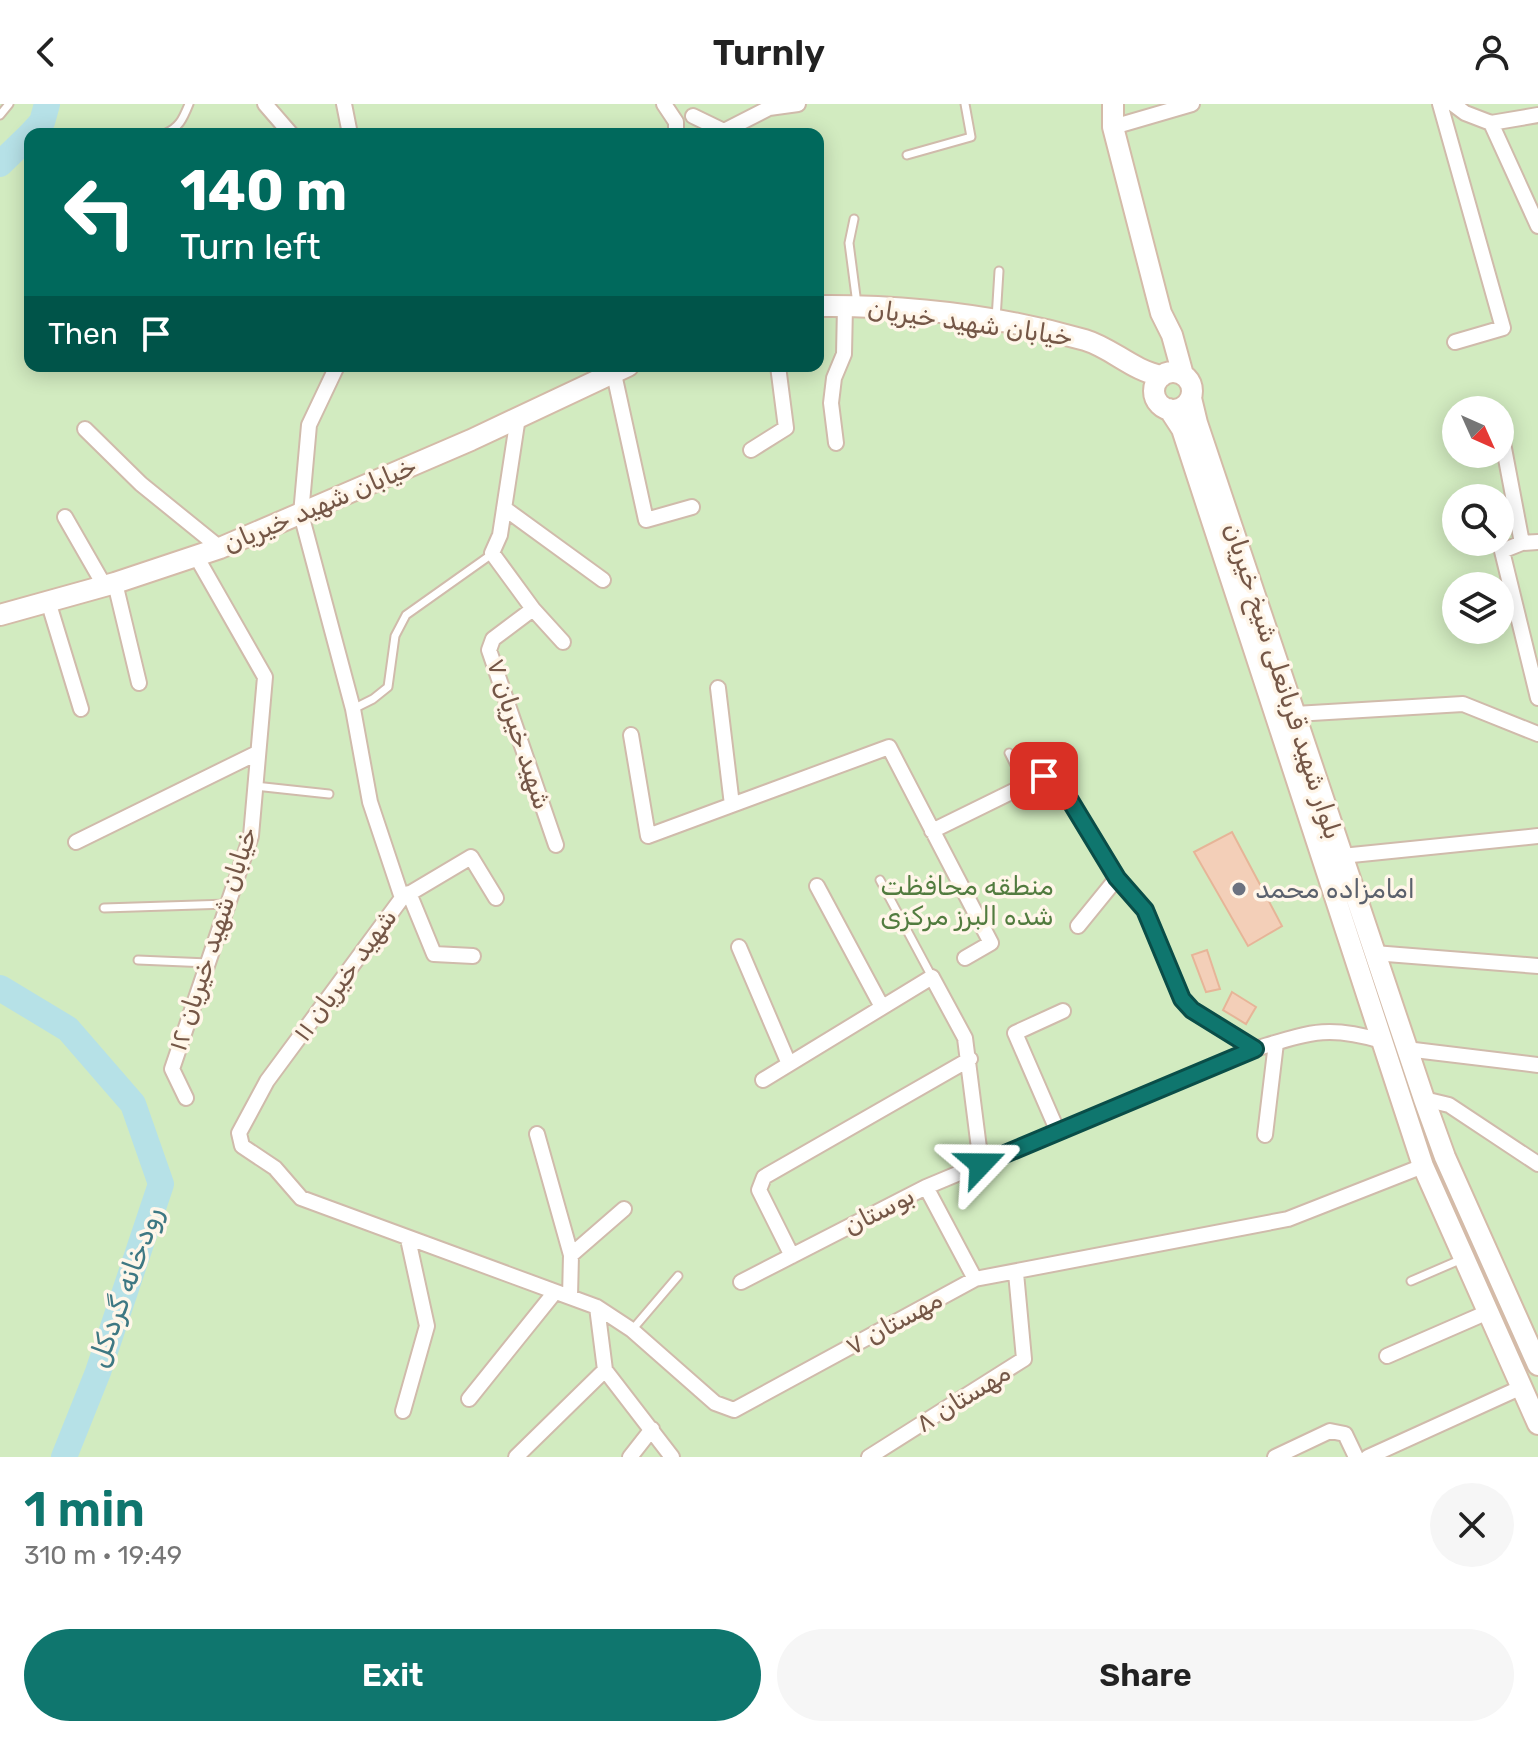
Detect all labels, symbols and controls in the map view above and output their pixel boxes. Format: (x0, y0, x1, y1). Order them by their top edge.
icon: back (24, 30, 68, 74)
icon: person (1470, 30, 1514, 74)
text: Turnly (713, 31, 825, 74)
text: 140 m (180, 158, 347, 224)
icon: left (48, 160, 152, 264)
text: Turn left (180, 225, 321, 268)
street label: خیابان شهید خیریان (865, 293, 1075, 353)
icon: arrive (134, 312, 178, 356)
text: Then (48, 316, 118, 352)
north arrow (1442, 396, 1514, 468)
map controls (1442, 396, 1514, 644)
street label: خیابان شهید خیریان (219, 450, 421, 560)
button: search (1442, 484, 1514, 556)
street label: بلوار شهید قربانعلی شیخ خیریان (1214, 519, 1349, 844)
button: layers (1442, 572, 1514, 644)
street label: شهید خیریان ۷ (480, 655, 558, 813)
pin (1010, 742, 1078, 810)
icon: arrive (1022, 754, 1066, 798)
street label: خیابان شهید خیریان ۱۲ (162, 823, 264, 1055)
park label: منطقه محافظت شده البرز مرکزی (880, 871, 1054, 932)
place label: امامزاده محمد (1255, 874, 1415, 905)
marker: امامزاده محمد (1230, 880, 1248, 898)
street label: شهید خیریان ۱۱ (287, 903, 403, 1047)
position arrow (939, 1122, 1023, 1206)
street label: بوستان (838, 1180, 920, 1242)
water label: رودخانه گردکل (81, 1202, 169, 1372)
street label: مهستان ۷ (840, 1284, 948, 1362)
street label: مهستان ۸ (910, 1357, 1016, 1439)
text: 1 min (24, 1481, 145, 1538)
button: close (1430, 1483, 1514, 1567)
text: 310 m · 19:49 (24, 1540, 182, 1571)
button: Exit (24, 1629, 761, 1721)
button: Share (777, 1629, 1514, 1721)

